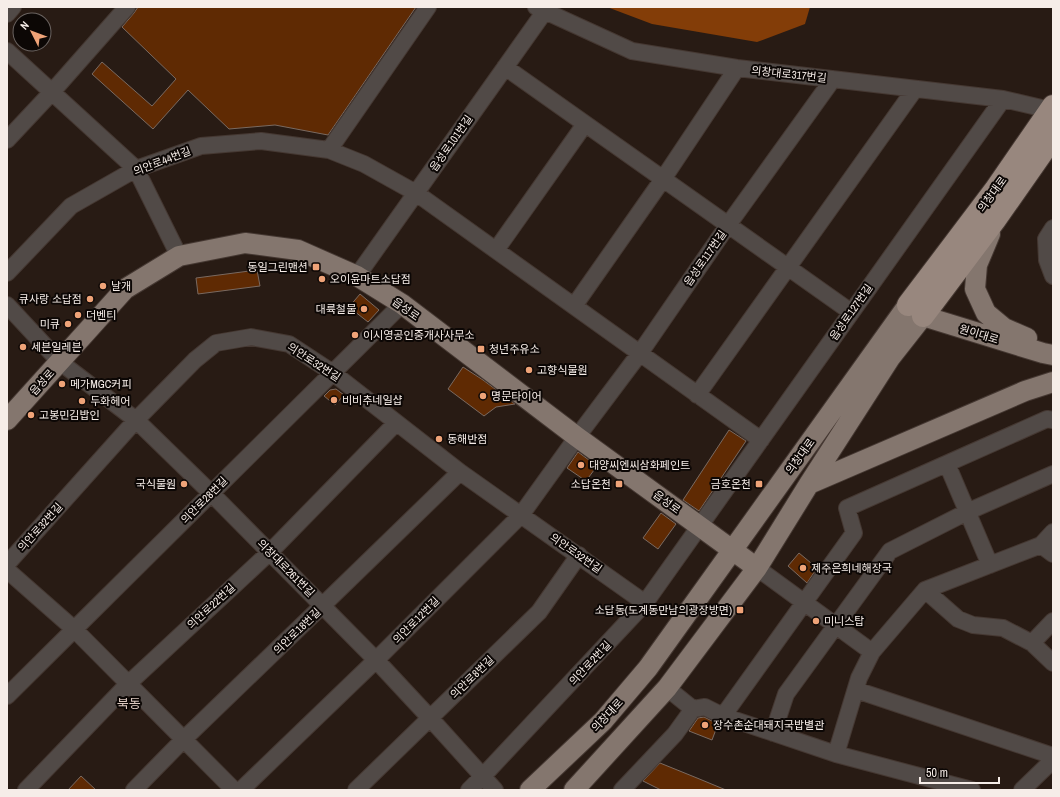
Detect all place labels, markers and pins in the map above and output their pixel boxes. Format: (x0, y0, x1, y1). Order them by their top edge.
place label: 동일그린맨션 (247, 260, 308, 274)
marker: 동일그린맨션 (311, 262, 321, 272)
place label: 오이윤마트소답점 (330, 272, 411, 286)
marker: 오이윤마트소답점 (317, 274, 327, 284)
place label: 날개 (111, 279, 131, 293)
marker: 날개 (98, 281, 108, 291)
place label: 큐사랑 소답점 (19, 292, 82, 306)
marker: 큐사랑 소답점 (85, 294, 95, 304)
place label: 대륙철물 (316, 302, 356, 316)
marker: 대륙철물 (359, 304, 369, 314)
place label: 더벤티 (86, 308, 116, 322)
marker: 더벤티 (73, 310, 83, 320)
place label: 미큐 (40, 317, 60, 331)
marker: 미큐 (63, 319, 73, 329)
place label: 이시영공인중개사사무소 (363, 328, 474, 342)
marker: 이시영공인중개사사무소 (350, 330, 360, 340)
place label: 세븐일레븐 (31, 340, 82, 354)
marker: 세븐일레븐 (18, 342, 28, 352)
place label: 청년주유소 (489, 342, 540, 356)
marker: 청년주유소 (476, 344, 486, 354)
place label: 고향식물원 (537, 363, 588, 377)
marker: 고향식물원 (524, 365, 534, 375)
place label: 메가MGC커피 (70, 377, 132, 391)
marker: 메가MGC커피 (57, 379, 67, 389)
place label: 명문타이어 (491, 389, 542, 403)
marker: 명문타이어 (478, 391, 488, 401)
place label: 비비추네일샵 (342, 393, 403, 407)
place label: 두화헤어 (90, 394, 130, 408)
marker: 비비추네일샵 (329, 395, 339, 405)
marker: 두화헤어 (77, 396, 87, 406)
place label: 고봉민김밥인 (39, 408, 100, 422)
marker: 고봉민김밥인 (26, 410, 36, 420)
place label: 동해반점 (447, 432, 487, 446)
marker: 동해반점 (434, 434, 444, 444)
place label: 대양씨엔씨삼화페인트 (589, 458, 690, 472)
marker: 대양씨엔씨삼화페인트 (576, 460, 586, 470)
place label: 국식물원 (136, 477, 176, 491)
place label: 소답온천 (571, 477, 611, 491)
place label: 금호온천 (711, 477, 751, 491)
marker: 국식물원 (179, 479, 189, 489)
marker: 소답온천 (614, 479, 624, 489)
marker: 금호온천 (754, 479, 764, 489)
place label: 제주은희네해장국 (811, 561, 892, 575)
marker: 제주은희네해장국 (798, 563, 808, 573)
place label: 소답동(도계동만남의광장방면) (594, 603, 732, 617)
marker: 소답동(도계동만남의광장방면) (735, 605, 745, 615)
place label: 미니스탑 (824, 614, 864, 628)
marker: 미니스탑 (811, 616, 821, 626)
place label: 장수촌순대돼지국밥별관 (713, 718, 824, 732)
marker: 장수촌순대돼지국밥별관 (700, 720, 710, 730)

